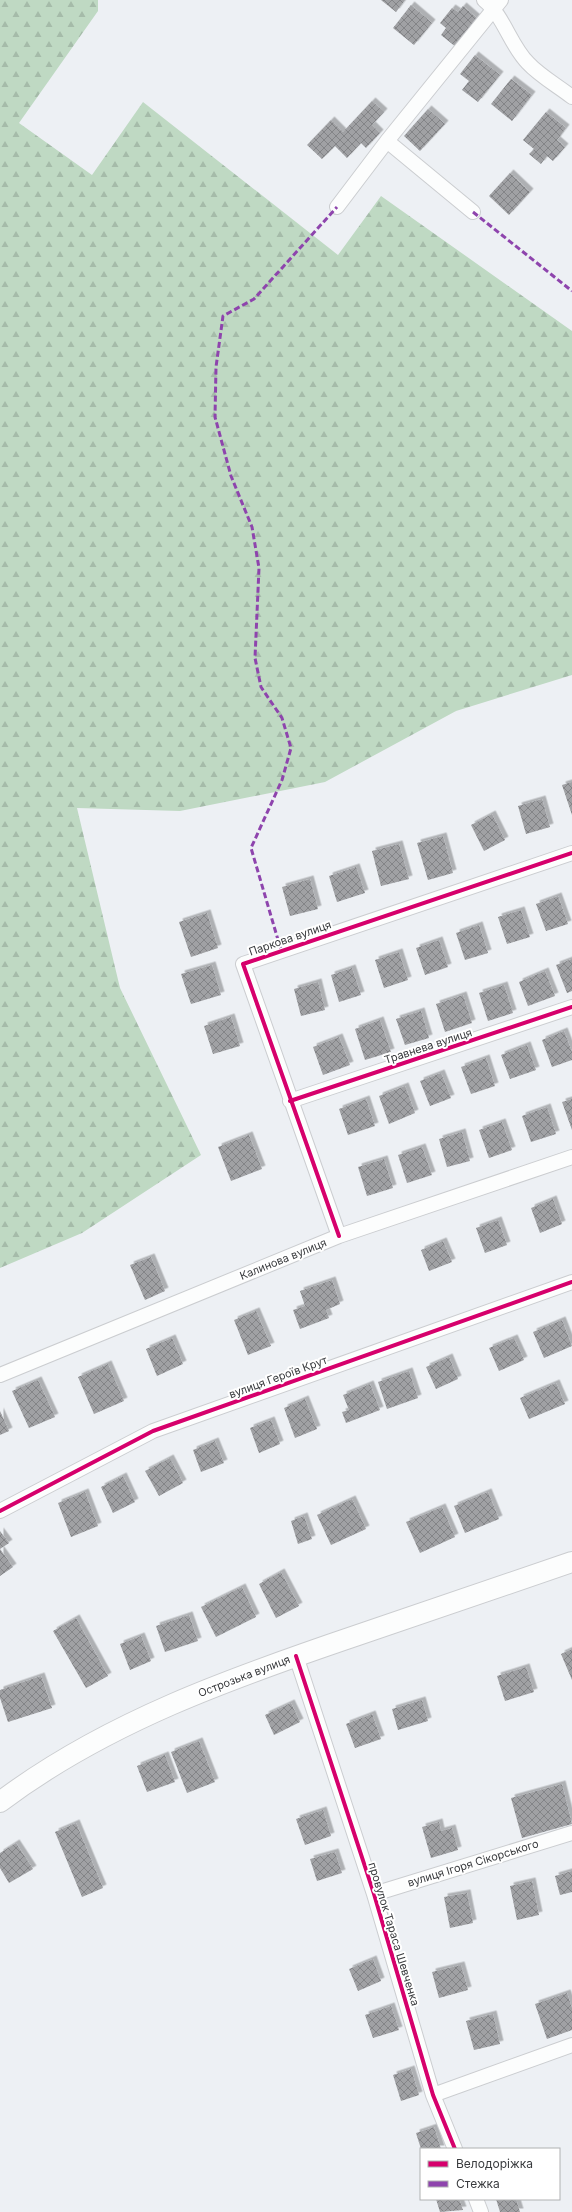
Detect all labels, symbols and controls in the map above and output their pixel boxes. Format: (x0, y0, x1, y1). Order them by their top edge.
street label: Паркова вулиця (247, 917, 333, 959)
street label: Травнева вулиця (382, 1025, 474, 1067)
street label: Калинова вулиця (238, 1235, 328, 1283)
street label: вулиця Героїв Крут (227, 1352, 330, 1401)
street label: Острозька вулиця (196, 1652, 292, 1700)
street label: вулиця Ігоря Сікорського (406, 1836, 541, 1890)
street label: провулок Тараса Шевченка (365, 1861, 423, 2007)
legend (420, 2148, 560, 2200)
text: Велодоріжка (456, 2156, 533, 2171)
text: Стежка (456, 2176, 500, 2191)

